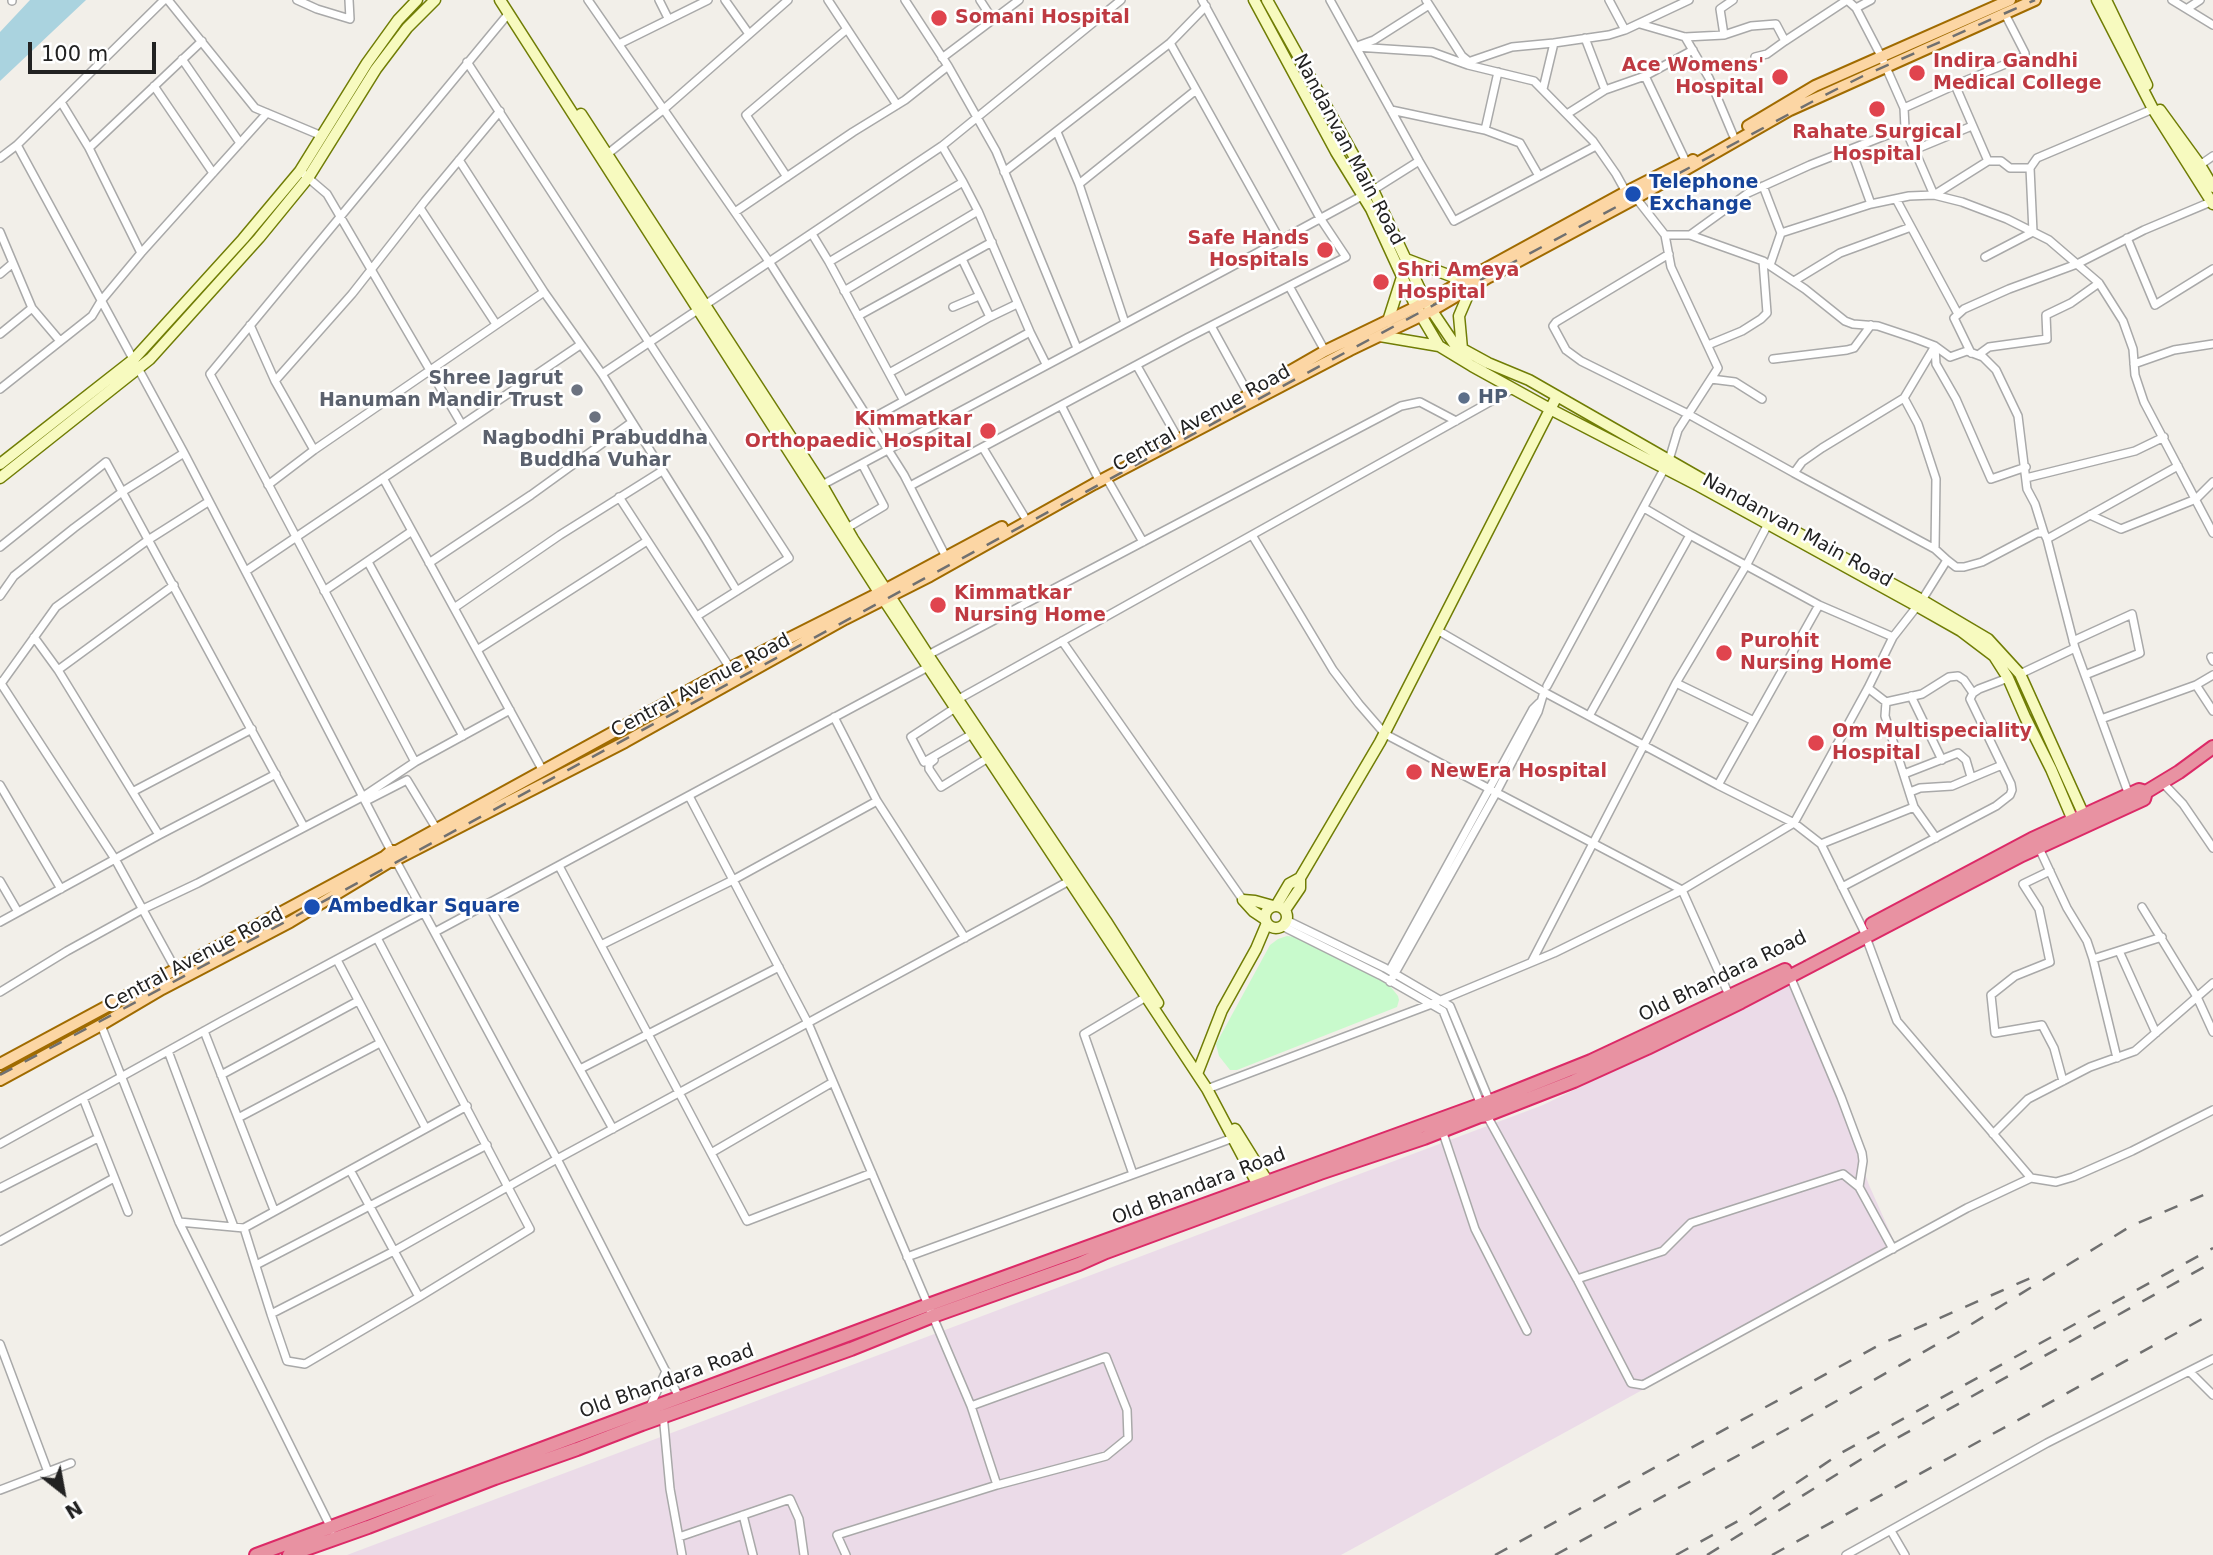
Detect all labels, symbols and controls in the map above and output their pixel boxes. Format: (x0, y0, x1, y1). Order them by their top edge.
place label: Somani Hospital (955, 7, 1130, 29)
marker: Somani Hospital (929, 8, 949, 28)
scale bar (32, 28, 159, 72)
text: 100 m (41, 42, 108, 66)
street label: Nandanvan Main Road (1288, 50, 1408, 250)
place label: Indira Gandhi Medical College (1933, 51, 2102, 95)
place label: Ace Womens' Hospital (1622, 55, 1764, 99)
marker: Indira Gandhi Medical College (1907, 63, 1927, 83)
marker: Ace Womens' Hospital (1770, 67, 1790, 87)
marker: Rahate Surgical Hospital (1867, 99, 1887, 119)
place label: Rahate Surgical Hospital (1792, 122, 1962, 166)
place label: Telephone Exchange (1649, 172, 1758, 216)
marker: Telephone Exchange (1623, 184, 1643, 204)
place label: Safe Hands Hospitals (1188, 228, 1309, 272)
marker: Safe Hands Hospitals (1315, 240, 1335, 260)
place label: Shri Ameya Hospital (1397, 260, 1519, 304)
marker: Shri Ameya Hospital (1371, 272, 1391, 292)
street label: Central Avenue Road (1109, 361, 1295, 477)
place label: Shree Jagrut Hanuman Mandir Trust (319, 368, 563, 412)
marker: Shree Jagrut Hanuman Mandir Trust (569, 382, 585, 398)
place label: HP (1478, 387, 1508, 409)
marker: HP (1456, 390, 1472, 406)
marker: Nagbodhi Prabuddha Buddha Vuhar (587, 409, 603, 425)
place label: Kimmatkar Orthopaedic Hospital (745, 409, 972, 453)
marker: Kimmatkar Orthopaedic Hospital (978, 421, 998, 441)
place label: Nagbodhi Prabuddha Buddha Vuhar (482, 428, 708, 472)
street label: Nandanvan Main Road (1698, 469, 1896, 593)
place label: Kimmatkar Nursing Home (954, 583, 1106, 627)
marker: Kimmatkar Nursing Home (928, 595, 948, 615)
street label: Central Avenue Road (608, 629, 794, 743)
place label: Purohit Nursing Home (1740, 631, 1892, 675)
marker: Purohit Nursing Home (1714, 643, 1734, 663)
place label: Om Multispeciality Hospital (1832, 721, 2032, 765)
marker: Om Multispeciality Hospital (1806, 733, 1826, 753)
place label: NewEra Hospital (1430, 761, 1607, 783)
marker: NewEra Hospital (1404, 762, 1424, 782)
place label: Ambedkar Square (328, 896, 520, 918)
marker: Ambedkar Square (302, 897, 322, 917)
street label: Central Avenue Road (101, 903, 287, 1017)
street label: Old Bhandara Road (1635, 926, 1811, 1028)
street label: Old Bhandara Road (1109, 1143, 1289, 1231)
street label: Old Bhandara Road (577, 1340, 757, 1424)
north arrow (28, 1457, 98, 1527)
text: N (61, 1496, 86, 1524)

